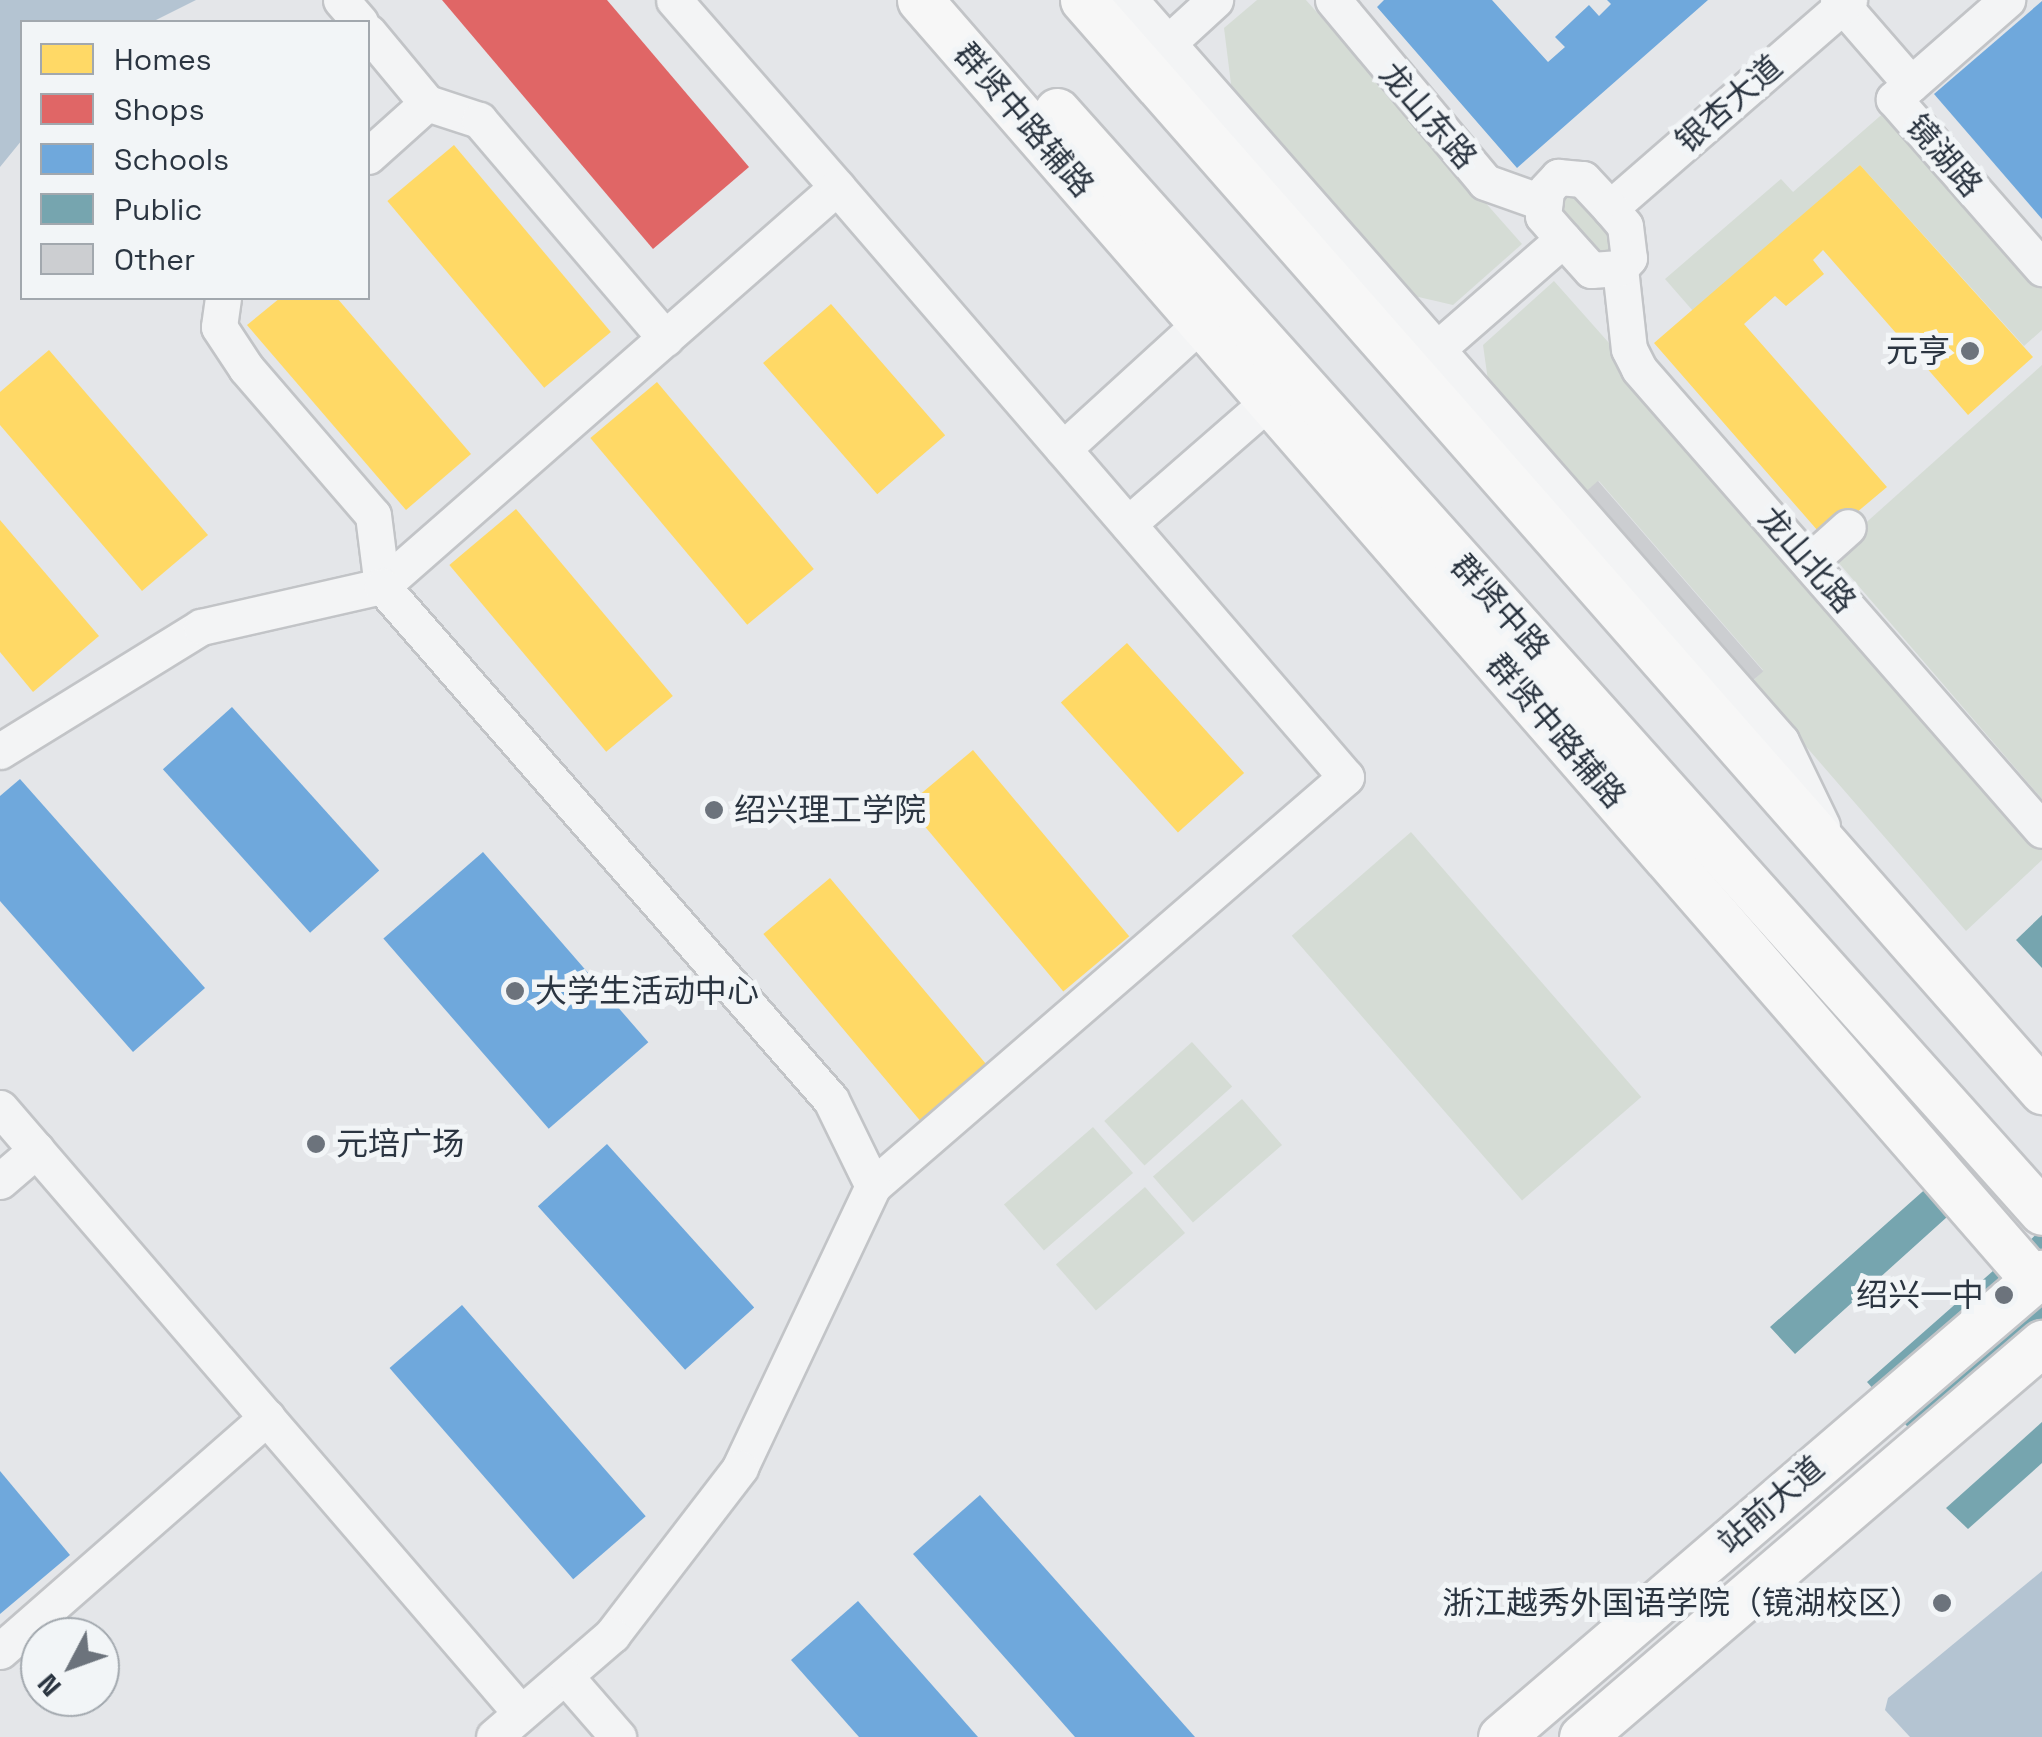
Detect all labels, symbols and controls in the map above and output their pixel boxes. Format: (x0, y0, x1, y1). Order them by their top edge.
legend (20, 20, 370, 300)
street label: 群贤中路辅路 (947, 35, 1101, 205)
text: Homes (114, 40, 212, 79)
street label: 银杏大道 (1668, 48, 1790, 160)
street label: 龙山东路 (1372, 55, 1484, 177)
text: Shops (114, 90, 204, 129)
street label: 镜湖路 (1898, 107, 1990, 205)
text: Schools (114, 140, 229, 179)
text: Public (114, 190, 202, 229)
text: Other (114, 240, 195, 279)
place label: 元亨 (1886, 332, 1950, 370)
marker: 元亨 (1959, 340, 1981, 362)
street label: 龙山北路 (1751, 499, 1863, 621)
street label: 群贤中路 (1443, 547, 1557, 667)
street label: 群贤中路辅路 (1479, 646, 1633, 816)
place label: 绍兴理工学院 (734, 791, 926, 829)
marker: 绍兴理工学院 (703, 799, 725, 821)
place label: 大学生活动中心 (535, 972, 759, 1010)
marker: 大学生活动中心 (504, 980, 526, 1002)
place label: 元培广场 (336, 1125, 464, 1163)
marker: 元培广场 (305, 1133, 327, 1155)
place label: 绍兴一中 (1856, 1276, 1984, 1314)
marker: 绍兴一中 (1993, 1284, 2015, 1306)
street label: 站前大道 (1710, 1449, 1832, 1561)
place label: 浙江越秀外国语学院（镜湖校区） (1442, 1584, 1922, 1622)
marker: 浙江越秀外国语学院（镜湖校区） (1931, 1592, 1953, 1614)
north arrow (20, 1617, 120, 1717)
text: N (29, 1666, 69, 1704)

